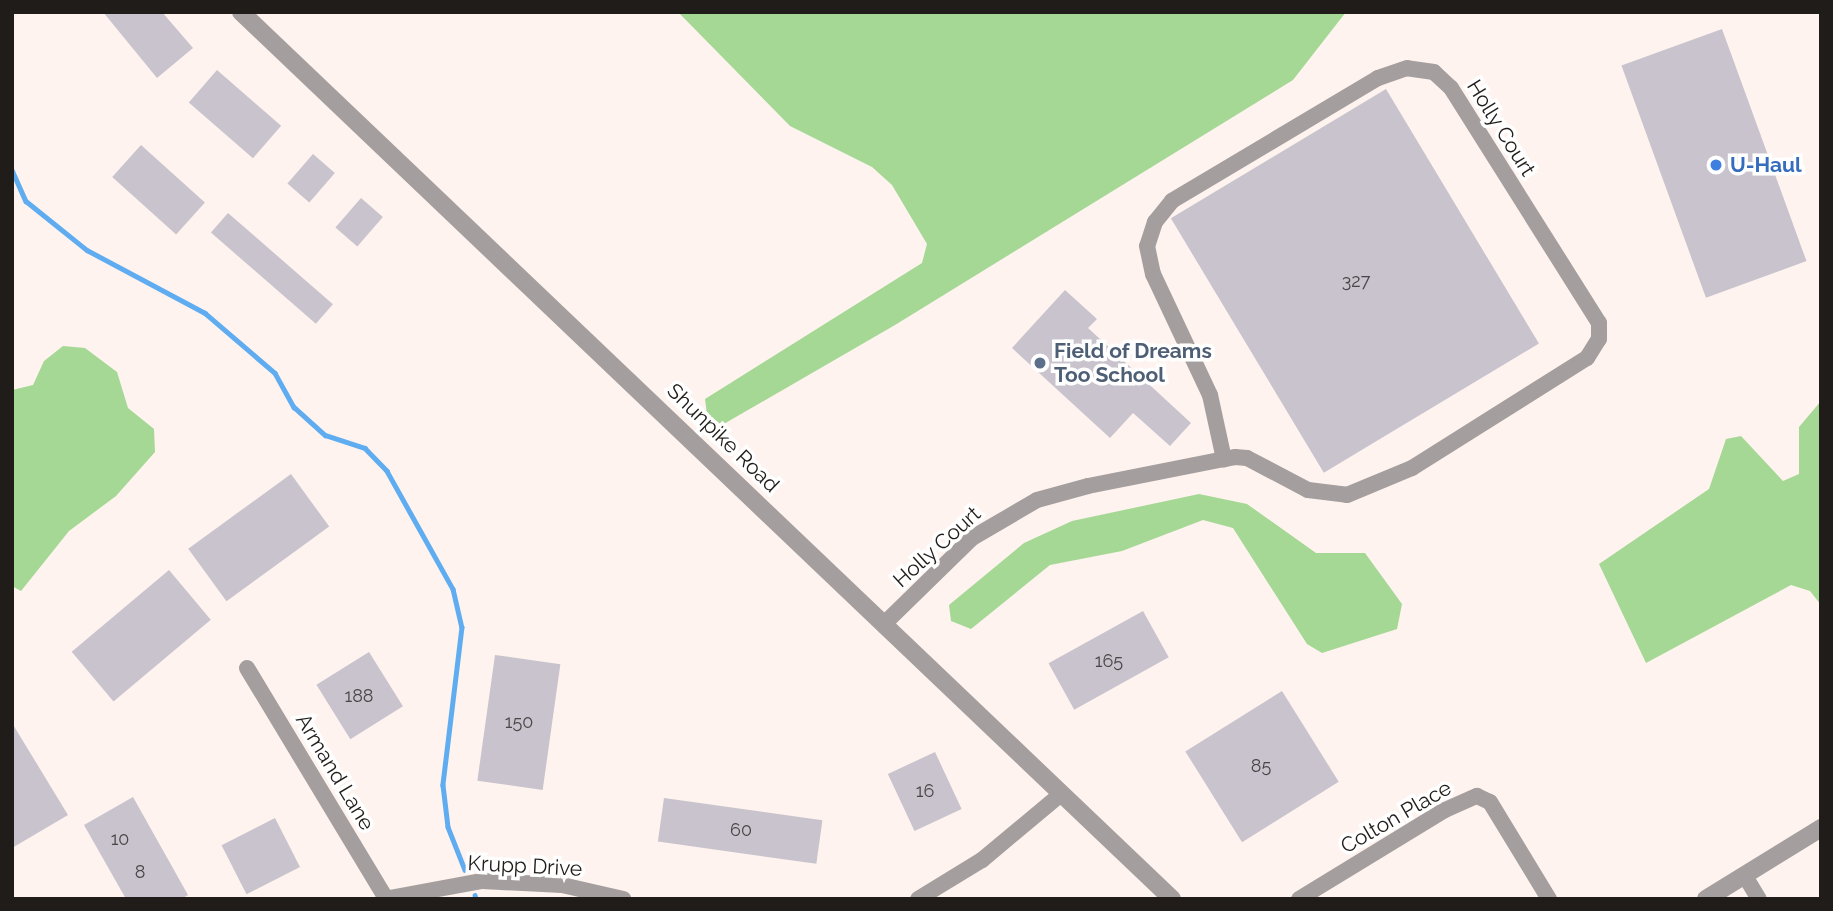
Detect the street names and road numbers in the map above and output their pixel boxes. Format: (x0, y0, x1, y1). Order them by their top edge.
street label: Holly Court (1461, 75, 1541, 181)
street label: Shunpike Road (662, 378, 784, 498)
street label: Holly Court (888, 501, 986, 593)
street label: Armand Lane (290, 709, 380, 835)
street label: Colton Place (1336, 775, 1456, 859)
street label: Krupp Drive (467, 850, 583, 882)

